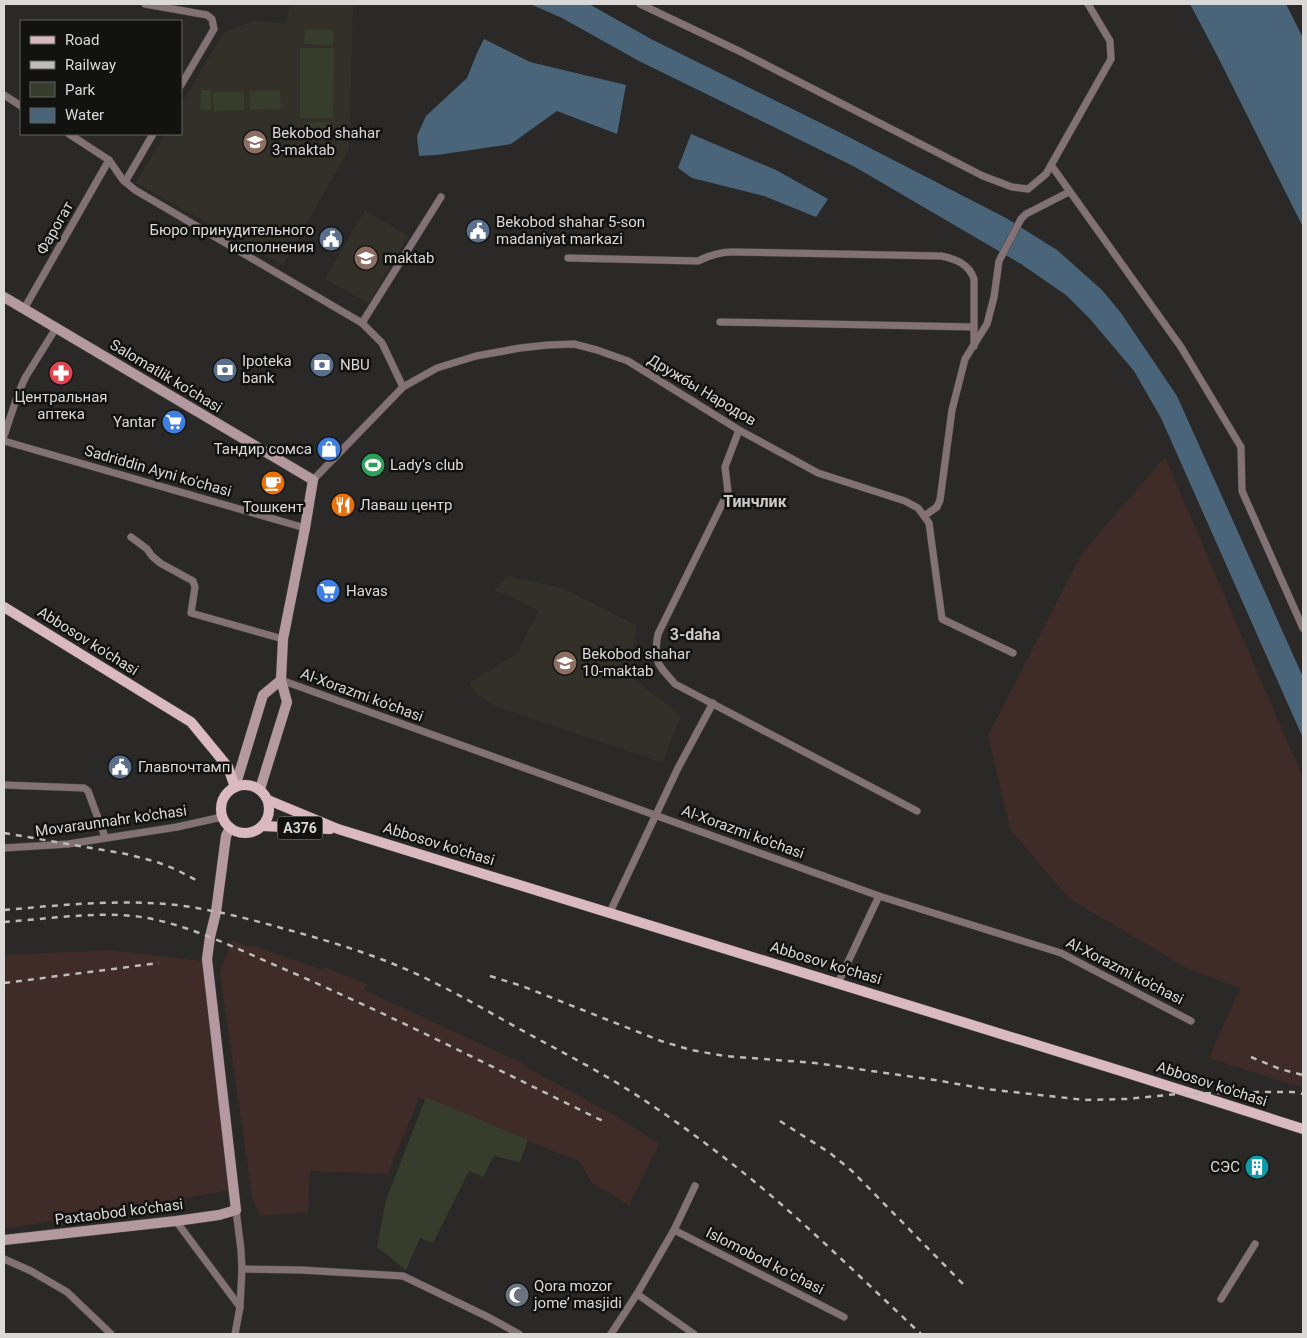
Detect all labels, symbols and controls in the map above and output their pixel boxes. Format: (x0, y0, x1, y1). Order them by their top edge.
legend (20, 20, 182, 135)
text: Road (65, 31, 99, 49)
text: Railway (65, 56, 116, 74)
text: Park (65, 81, 96, 99)
text: Water (65, 106, 104, 124)
place label: Bekobod shahar 3-maktab (272, 124, 380, 159)
school or university icon: Bekobod shahar 3-maktab (242, 129, 268, 155)
street label: Фарогат (33, 198, 77, 258)
place label: Bekobod shahar 5-son madaniyat markazi (496, 213, 645, 248)
public building icon: Bekobod shahar 5-son madaniyat markazi (465, 218, 491, 244)
place label: Бюро принудительного исполнения (150, 221, 314, 256)
public building icon: Бюро принудительного исполнения (318, 226, 344, 252)
school or university icon: maktab (353, 245, 379, 271)
place label: maktab (384, 249, 434, 267)
street label: Salomatlik ko‘chasi (107, 335, 225, 417)
street label: Дружбы Народов (644, 351, 760, 429)
place label: Ipoteka bank (242, 352, 292, 387)
bank icon: NBU (309, 352, 335, 378)
place label: NBU (340, 356, 370, 374)
bank icon: Ipoteka bank (212, 357, 238, 383)
pharmacy icon: Центральная аптека (48, 360, 74, 386)
place label: Центральная аптека (14, 388, 108, 423)
supermarket icon: Yantar (161, 409, 187, 435)
place label: Yantar (113, 413, 156, 431)
shop icon: Тандир сомса (316, 436, 342, 462)
place label: Тандир сомса (214, 440, 312, 458)
street label: Sadriddin Ayni ko'chasi (82, 441, 234, 501)
sports icon: Lady’s club (360, 452, 386, 478)
place label: Lady’s club (390, 456, 464, 474)
cafe icon: Тошкент (260, 470, 286, 496)
restaurant icon: Лаваш центр (330, 492, 356, 518)
district label: Тинчлик (723, 492, 788, 511)
place label: Лаваш центр (360, 496, 453, 514)
place label: Тошкент (243, 498, 303, 516)
supermarket icon: Havas (315, 578, 341, 604)
place label: Havas (346, 582, 388, 600)
street label: Abbosov ko'chasi (34, 603, 142, 679)
district label: 3-daha (670, 625, 721, 644)
place label: Bekobod shahar 10-maktab (582, 645, 690, 680)
school or university icon: Bekobod shahar 10-maktab (552, 650, 578, 676)
street label: Al-Xorazmi ko'chasi (298, 664, 426, 726)
public building icon: Главпочтамп (107, 754, 133, 780)
place label: Главпочтамп (138, 758, 230, 776)
street label: Movaraunnahr ko'chasi (34, 801, 188, 841)
street label: Al-Xorazmi ko'chasi (679, 801, 807, 863)
road number: A376 (278, 816, 322, 840)
street label: Abbosov ko'chasi (381, 819, 497, 869)
street label: Al-Xorazmi ko'chasi (1063, 934, 1187, 1008)
street label: Abbosov ko'chasi (768, 938, 884, 988)
street label: Abbosov ko'chasi (1154, 1058, 1270, 1110)
building icon: СЭС (1244, 1154, 1270, 1180)
place label: СЭС (1210, 1158, 1240, 1176)
street label: Paxtaobod ko‘chasi (54, 1195, 184, 1229)
street label: Islomobod koʻchasi (703, 1223, 827, 1299)
place label: Qora mozor jome’ masjidi (533, 1277, 622, 1312)
mosque icon: Qora mozor jome’ masjidi (504, 1282, 530, 1308)

